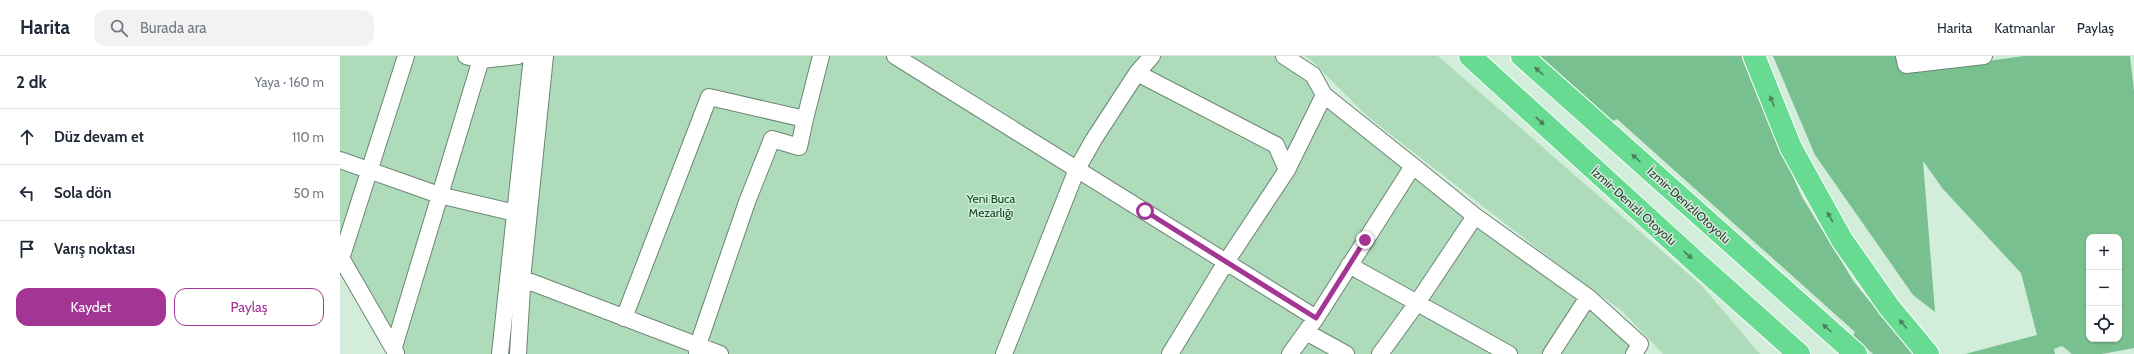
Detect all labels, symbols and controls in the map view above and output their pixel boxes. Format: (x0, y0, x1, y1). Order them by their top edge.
search box (94, 10, 374, 46)
text: Harita (20, 16, 70, 39)
icon: search (108, 17, 130, 39)
text: Burada ara (140, 19, 207, 37)
text: Harita (1937, 19, 1972, 37)
text: Katmanlar (1994, 19, 2055, 37)
text: Paylaş (2077, 19, 2114, 37)
one-way arrow (1533, 67, 1544, 76)
text: 2 dk (16, 72, 47, 92)
text: Yaya · 160 m (255, 74, 324, 90)
one-way arrow (1769, 95, 1775, 106)
one-way arrow (1535, 116, 1545, 125)
icon: ahead (16, 126, 38, 148)
text: Düz devam et (54, 128, 144, 146)
text: 110 m (292, 129, 324, 145)
one-way arrow (1631, 154, 1640, 163)
street label: İzmir-Denizli Otoyolu (1588, 164, 1680, 248)
street label: İzmir-DenizliOtoyolu (1644, 164, 1734, 246)
icon: left (16, 182, 38, 204)
text: Sola dön (54, 184, 111, 202)
text: 50 m (294, 185, 324, 201)
park label: Yeni Buca Mezarlığı (966, 191, 1015, 220)
route start (1136, 202, 1154, 220)
one-way arrow (1826, 211, 1833, 223)
route end (1356, 231, 1374, 249)
map controls (2086, 234, 2122, 342)
button: + (2086, 234, 2122, 270)
icon: arrive (16, 238, 38, 260)
text: Varış noktası (54, 240, 135, 258)
one-way arrow (1683, 251, 1693, 260)
button: − (2086, 270, 2122, 306)
button: Kaydet (16, 288, 166, 326)
button: Paylaş (174, 288, 324, 326)
button: locate (2086, 306, 2122, 342)
one-way arrow (1899, 319, 1908, 329)
one-way arrow (1822, 323, 1832, 333)

